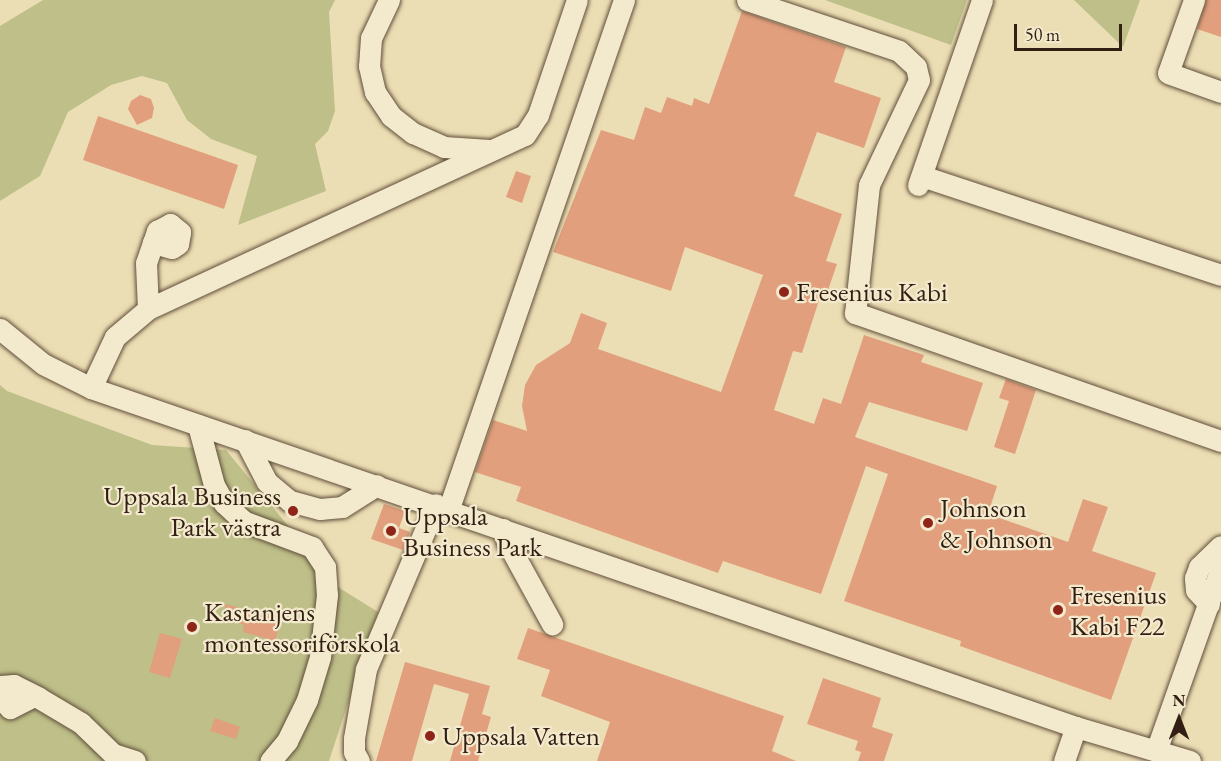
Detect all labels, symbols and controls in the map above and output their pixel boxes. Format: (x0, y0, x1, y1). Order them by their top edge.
scale bar (1017, 12, 1125, 50)
text: 50 m (1025, 23, 1060, 46)
place label: Fresenius Kabi (796, 276, 948, 308)
marker: Fresenius Kabi (777, 285, 791, 299)
place label: Uppsala Business Park västra (103, 479, 281, 542)
place label: Johnson & Johnson (940, 491, 1052, 554)
place label: Uppsala Business Park (403, 499, 542, 562)
marker: Uppsala Business Park västra (286, 504, 300, 518)
marker: Johnson & Johnson (921, 516, 935, 530)
marker: Uppsala Business Park (384, 524, 398, 538)
place label: Fresenius Kabi F22 (1070, 578, 1166, 641)
place label: Kastanjens montessoriförskola (204, 595, 400, 658)
marker: Fresenius Kabi F22 (1051, 603, 1065, 617)
marker: Kastanjens montessoriförskola (185, 620, 199, 634)
north arrow (1149, 689, 1209, 749)
text: N (1173, 690, 1185, 711)
place label: Uppsala Vatten (442, 720, 600, 752)
marker: Uppsala Vatten (423, 729, 437, 743)

